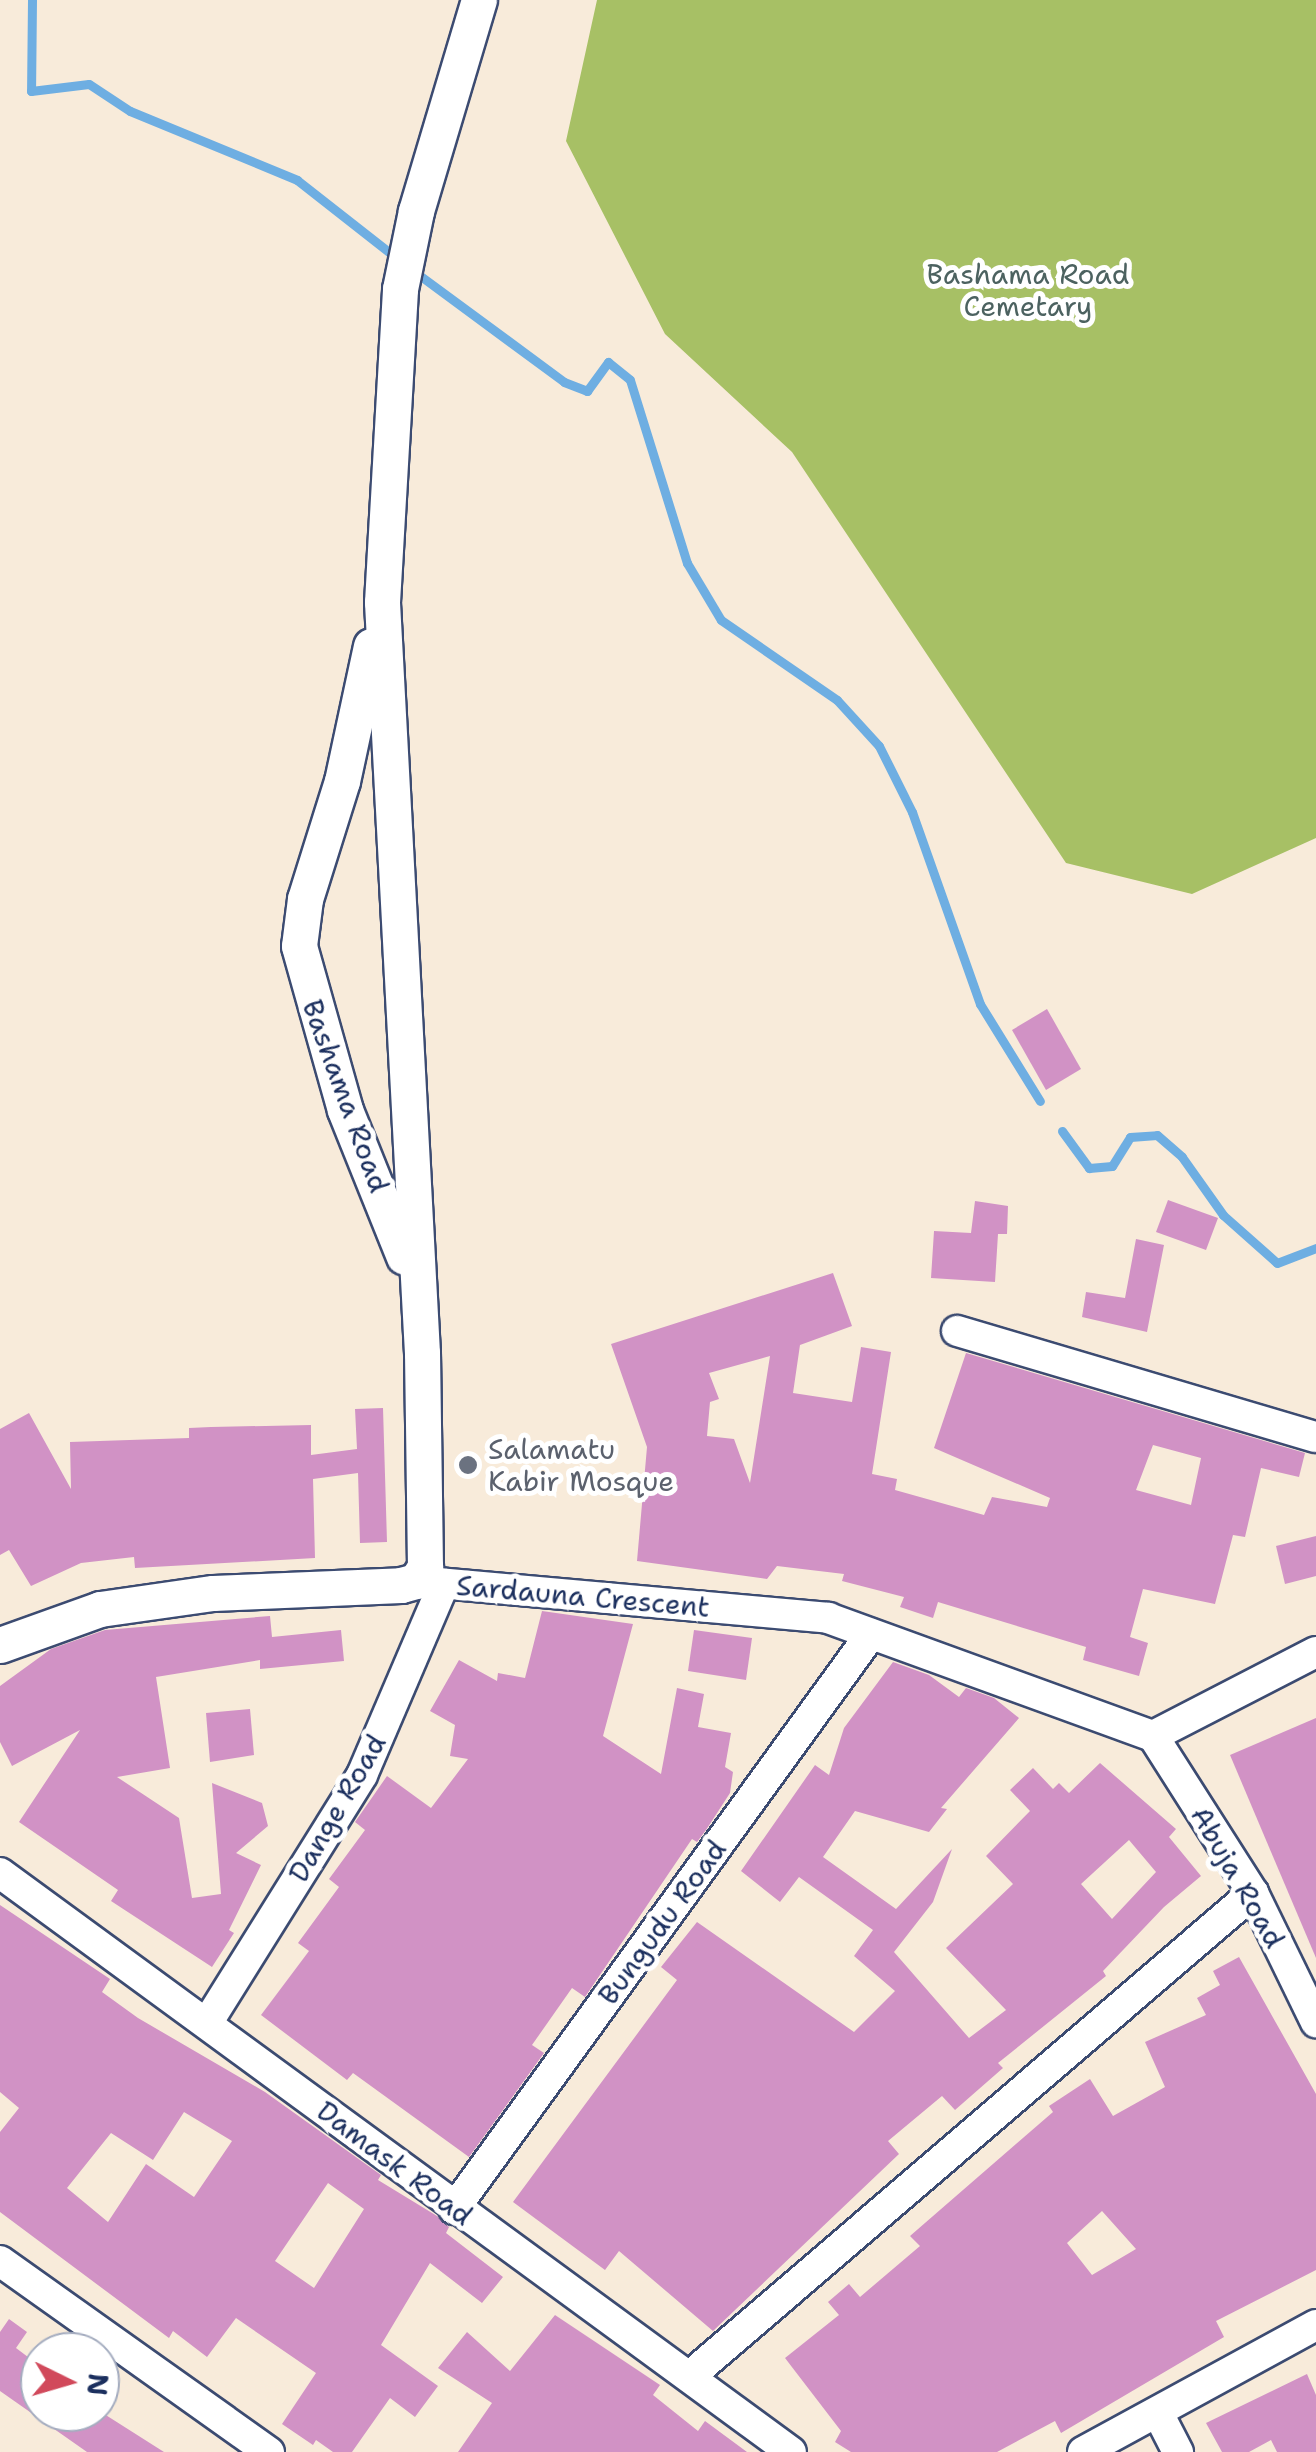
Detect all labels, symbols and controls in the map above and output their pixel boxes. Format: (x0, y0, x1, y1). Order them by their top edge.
park label: Bashama Road Cemetary (927, 257, 1129, 323)
street label: Bashama Road (296, 995, 396, 1197)
place label: Salamatu Kabir Mosque (488, 1432, 674, 1498)
marker: Salamatu Kabir Mosque (457, 1454, 479, 1476)
street label: Sardauna Crescent (455, 1568, 711, 1624)
street label: Dange Road (281, 1728, 393, 1888)
street label: Abuja Road (1184, 1800, 1292, 1954)
street label: Bungudu Road (591, 1833, 733, 2011)
street label: Damask Road (311, 2094, 479, 2232)
north arrow (20, 2332, 120, 2432)
text: N (78, 2372, 118, 2397)

